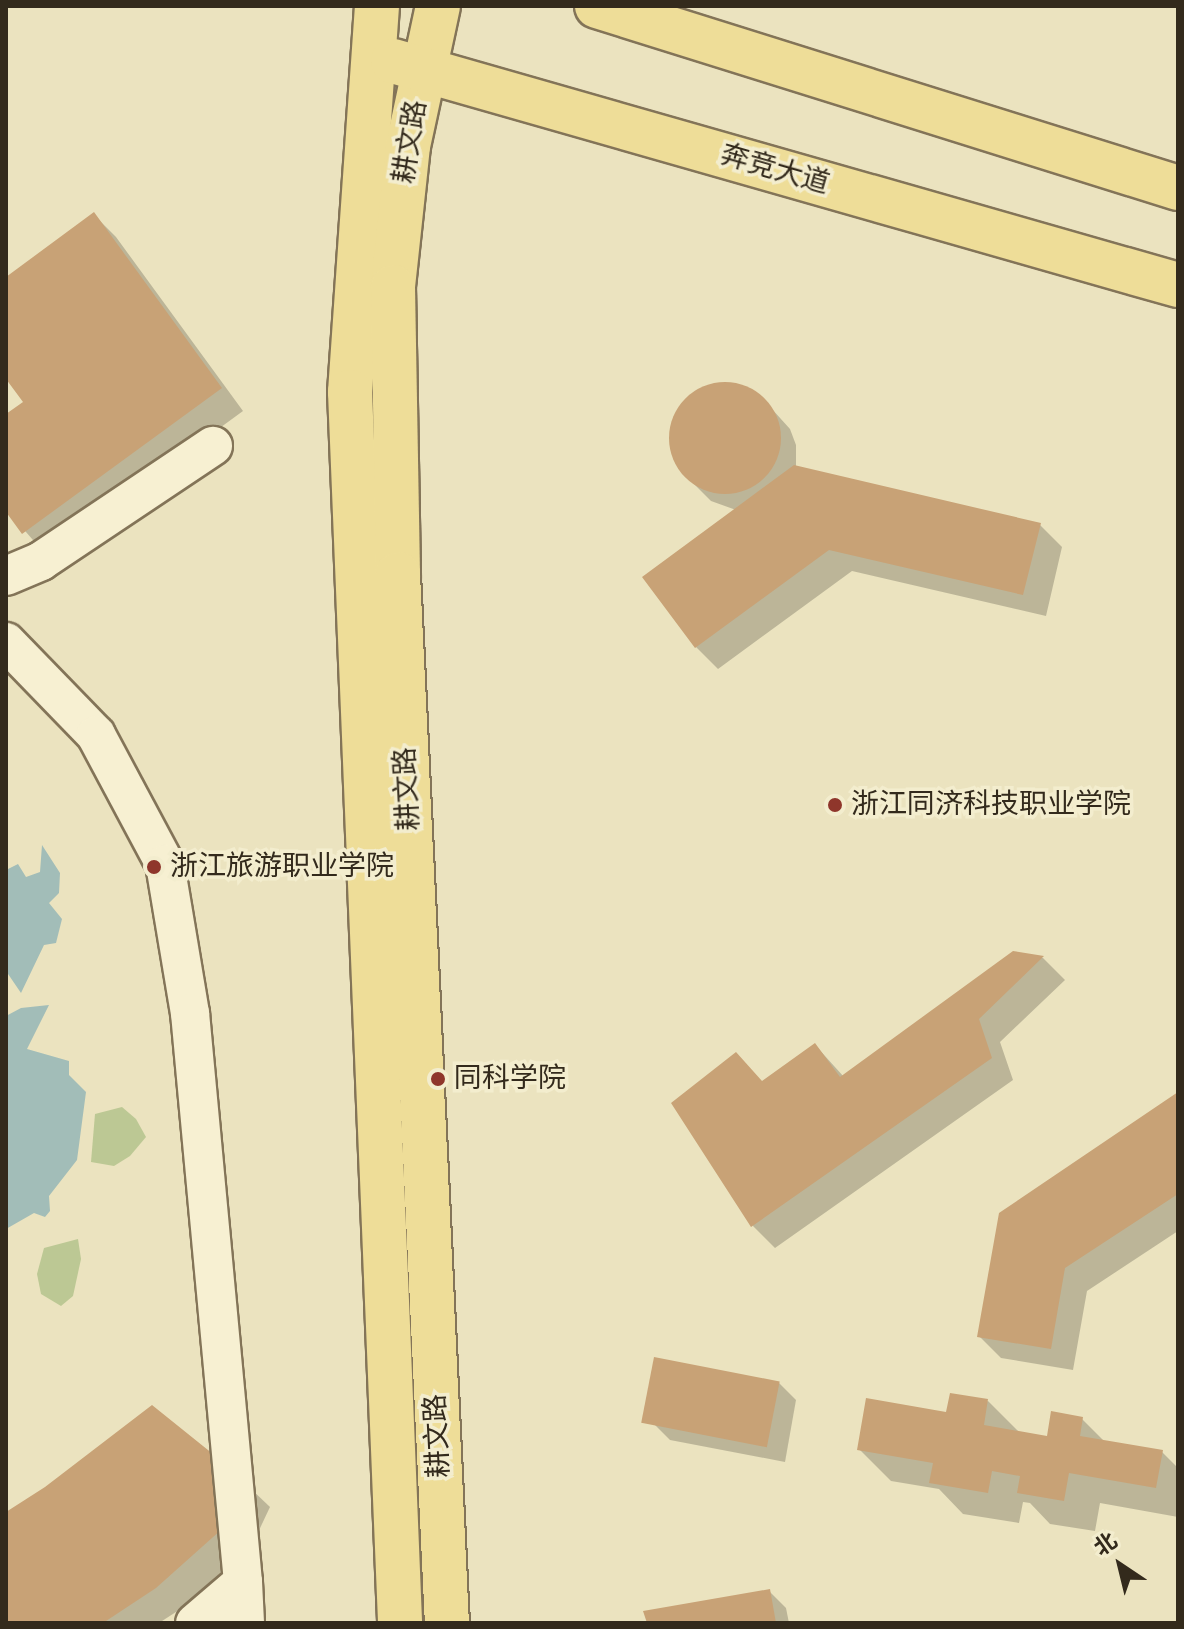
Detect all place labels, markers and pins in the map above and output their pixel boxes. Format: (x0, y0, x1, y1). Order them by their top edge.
place label: 浙江同济科技职业学院 (851, 788, 1131, 822)
marker: 浙江同济科技职业学院 (826, 796, 844, 814)
place label: 浙江旅游职业学院 (170, 850, 394, 884)
marker: 浙江旅游职业学院 (145, 858, 163, 876)
place label: 同科学院 (454, 1062, 566, 1096)
marker: 同科学院 (429, 1070, 447, 1088)

